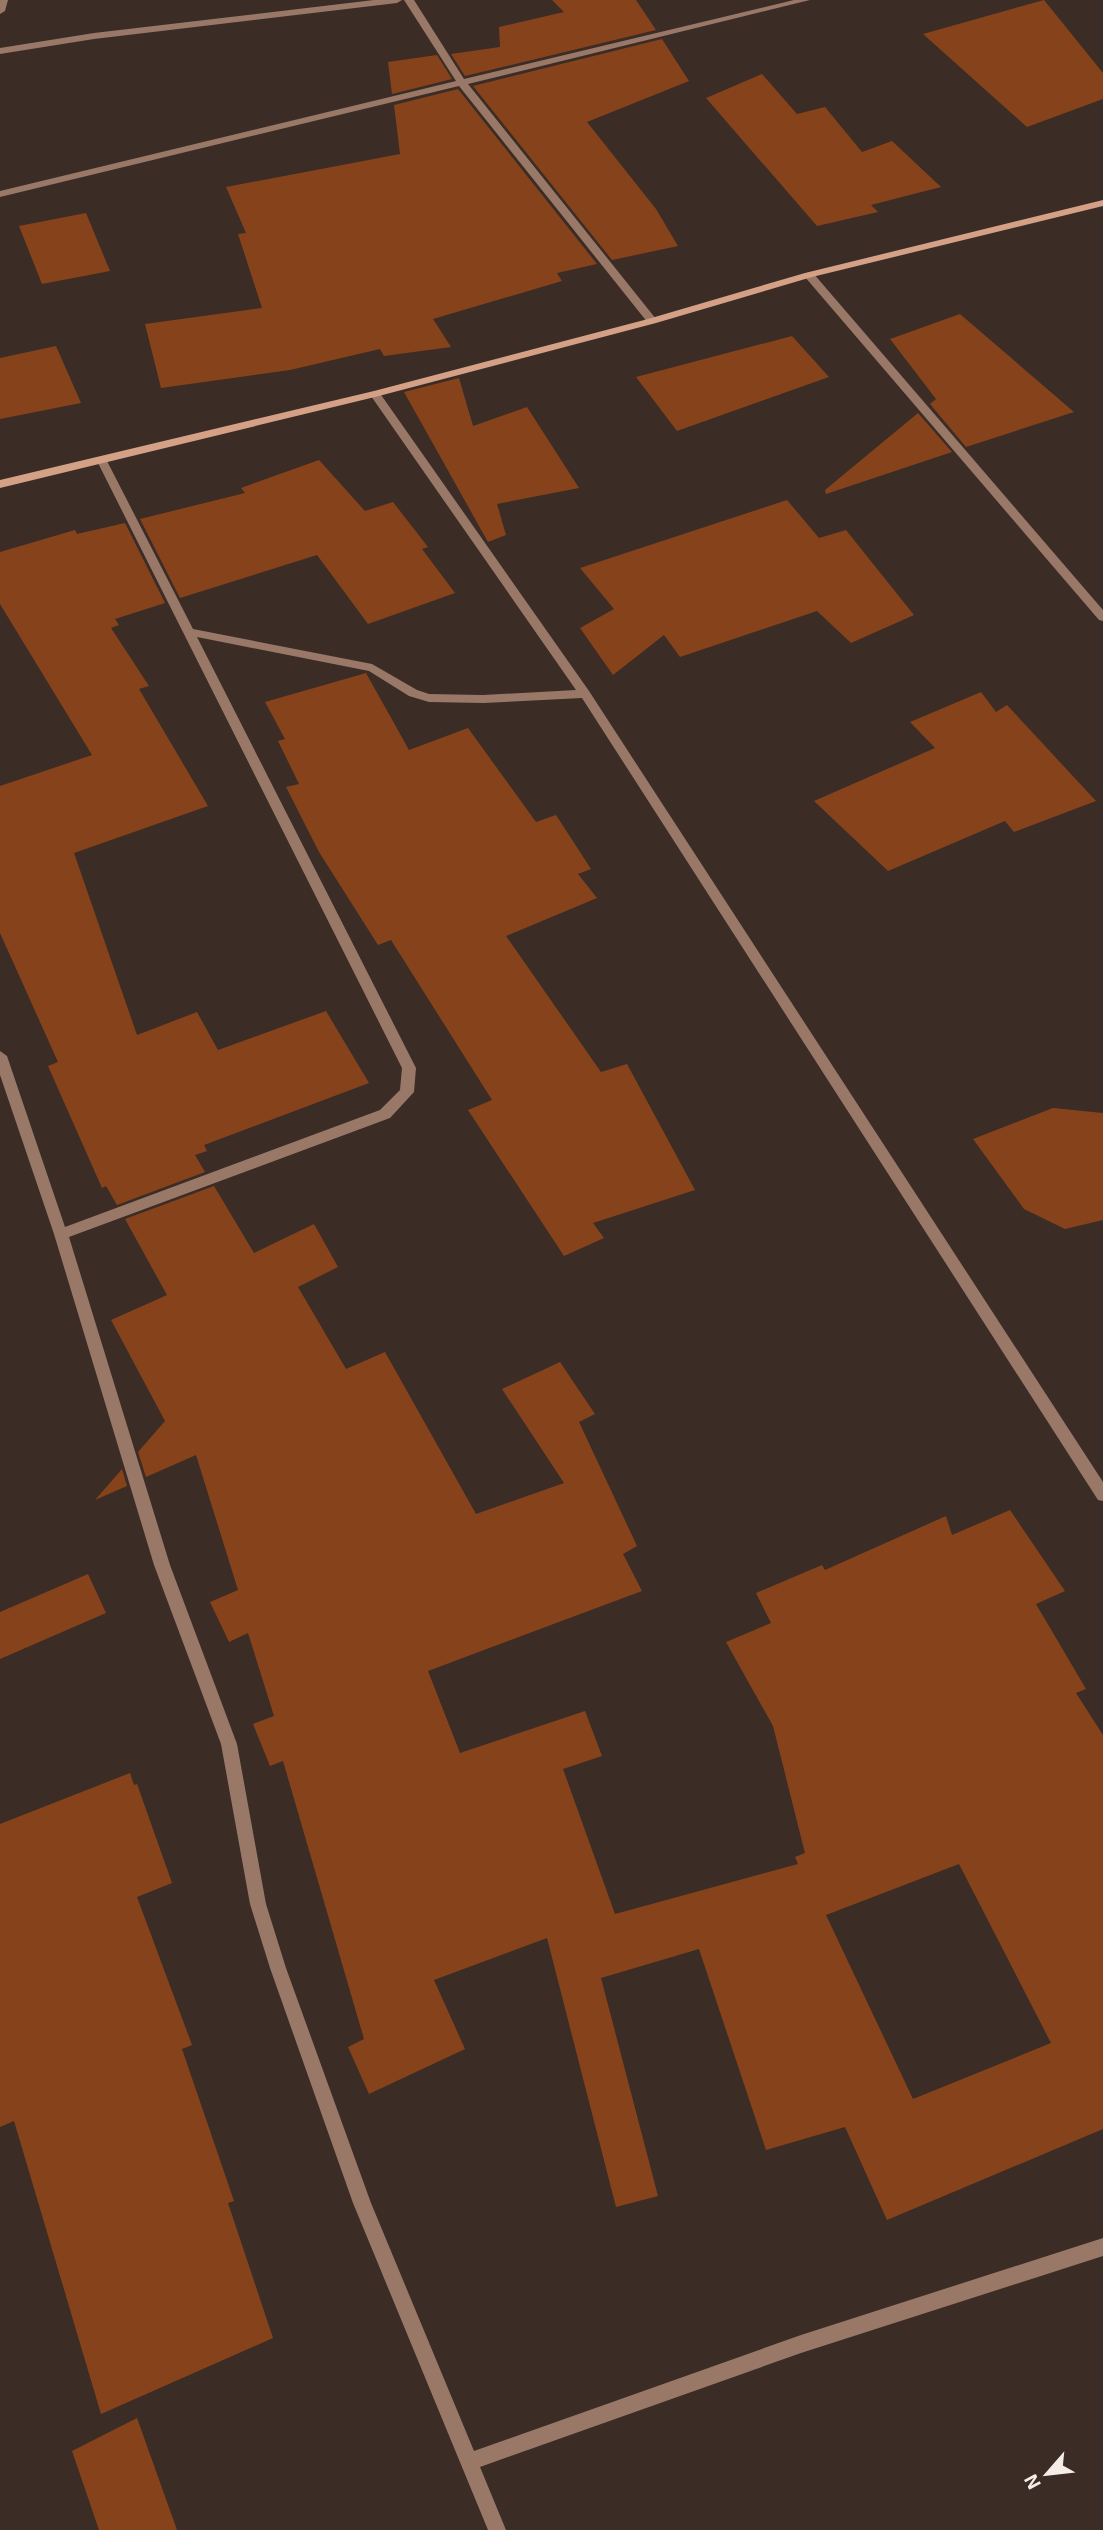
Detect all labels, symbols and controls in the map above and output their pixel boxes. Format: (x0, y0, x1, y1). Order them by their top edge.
north arrow (1012, 2439, 1082, 2509)
text: N (1018, 2471, 1045, 2494)

